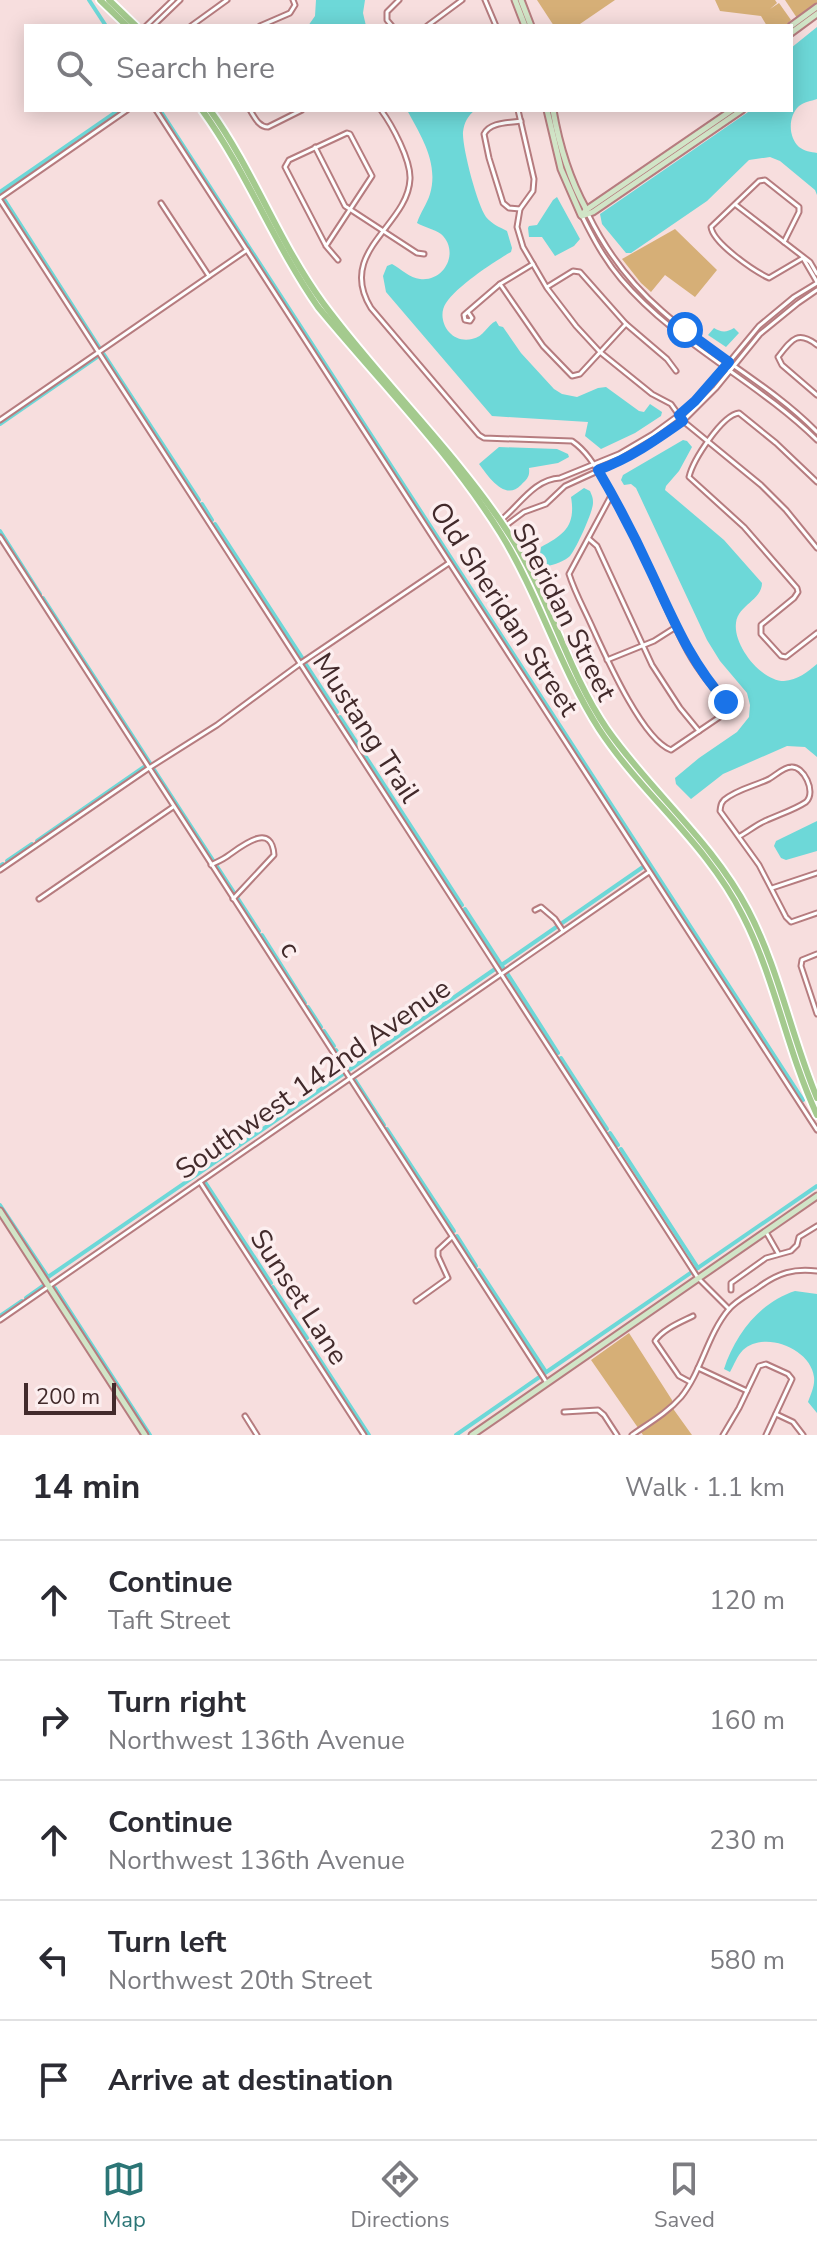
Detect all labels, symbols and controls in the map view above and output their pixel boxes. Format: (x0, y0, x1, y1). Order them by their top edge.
search box (24, 24, 793, 112)
icon: search (52, 46, 96, 90)
text: Search here (116, 48, 275, 89)
route start (667, 312, 703, 348)
street label: Old Sheridan Street (422, 496, 586, 722)
street label: Sheridan Street (505, 517, 623, 707)
street label: Mustang Trail (303, 646, 429, 811)
route end (708, 684, 744, 720)
street label: c (271, 933, 309, 965)
street label: Southwest 142nd Avenue (168, 969, 458, 1189)
street label: Sunset Lane (241, 1222, 357, 1372)
scale bar (24, 1379, 116, 1415)
text: 200 m (36, 1382, 100, 1412)
text: 14 min (32, 1464, 140, 1510)
text: Walk · 1.1 km (625, 1470, 785, 1505)
text: Continue (108, 1562, 233, 1603)
icon: ahead (32, 1578, 76, 1622)
text: 120 m (709, 1583, 785, 1618)
text: Taft Street (108, 1603, 230, 1638)
text: Turn right (108, 1682, 246, 1723)
icon: right (32, 1698, 76, 1742)
text: 160 m (709, 1703, 785, 1738)
text: Northwest 136th Avenue (108, 1723, 405, 1758)
text: Continue (108, 1802, 233, 1843)
icon: ahead (32, 1818, 76, 1862)
text: 230 m (709, 1823, 785, 1858)
text: Northwest 136th Avenue (108, 1843, 405, 1878)
text: Turn left (108, 1922, 226, 1963)
icon: left (32, 1938, 76, 1982)
text: 580 m (709, 1943, 785, 1978)
text: Northwest 20th Street (108, 1963, 372, 1998)
icon: arrive (32, 2058, 76, 2102)
text: Arrive at destination (108, 2060, 393, 2101)
tab: Map (102, 2157, 146, 2235)
tab: Directions (351, 2157, 450, 2235)
tab: Saved (654, 2157, 715, 2235)

